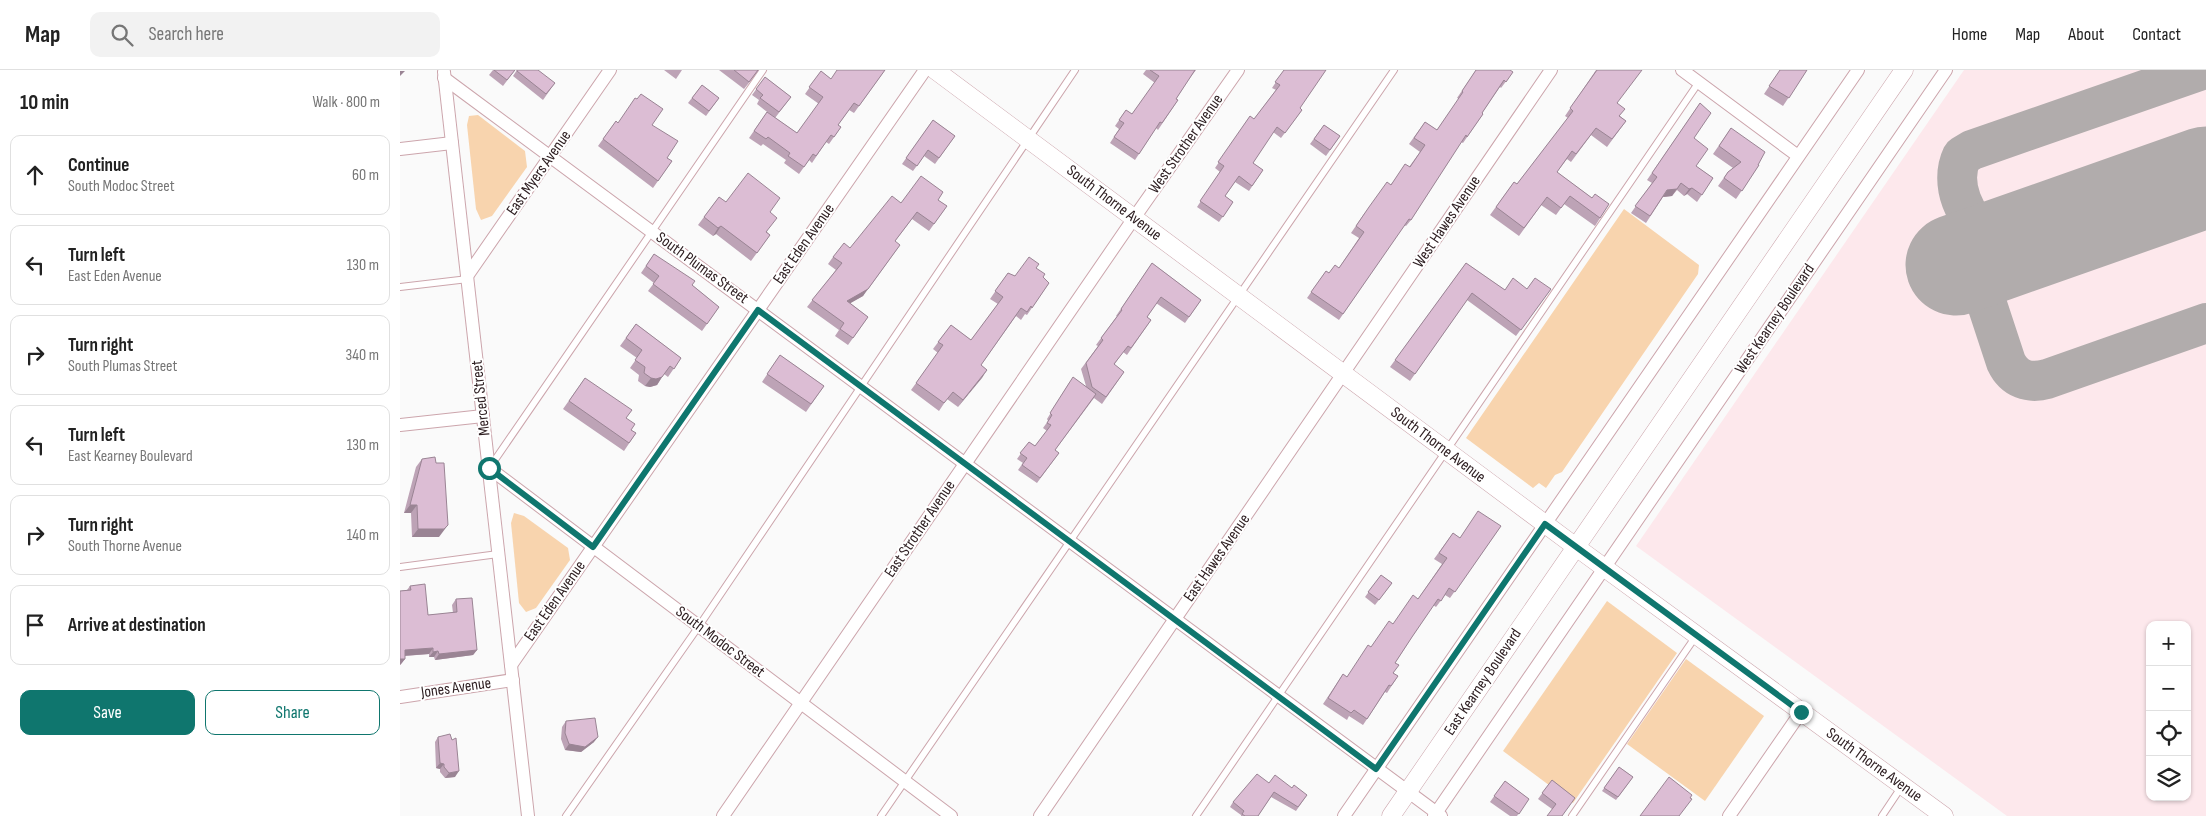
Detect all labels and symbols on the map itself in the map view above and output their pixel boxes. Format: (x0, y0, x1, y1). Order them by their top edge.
street label: West Strother Avenue (1145, 91, 1227, 197)
street label: East Myers Avenue (503, 127, 575, 219)
street label: South Thorne Avenue (1063, 161, 1165, 245)
street label: West Hawes Avenue (1409, 172, 1485, 272)
street label: East Eden Avenue (769, 200, 839, 288)
street label: South Plumas Street (652, 228, 752, 308)
street label: West Kearney Boulevard (1731, 260, 1819, 378)
street label: Merced Street (468, 359, 494, 437)
street label: South Thorne Avenue (1387, 403, 1489, 487)
route start (478, 457, 501, 480)
street label: East Strother Avenue (881, 477, 959, 581)
street label: East Hawes Avenue (1180, 511, 1254, 605)
street label: East Eden Avenue (520, 557, 590, 645)
street label: South Modoc Street (672, 602, 768, 682)
street label: East Kearney Boulevard (1440, 625, 1526, 739)
street label: Jones Avenue (419, 674, 492, 702)
route end (1790, 701, 1813, 724)
street label: South Thorne Avenue (1822, 724, 1926, 806)

